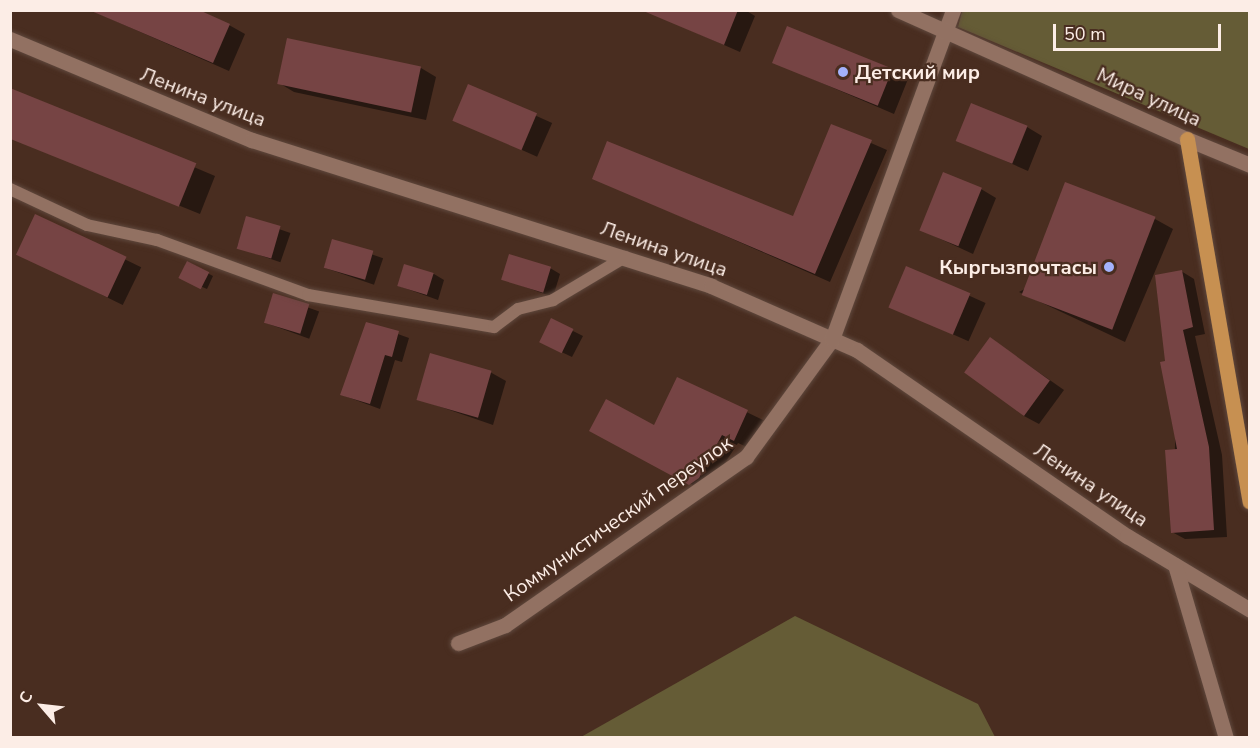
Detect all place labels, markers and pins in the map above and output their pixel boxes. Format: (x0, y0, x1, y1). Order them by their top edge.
place label: Детский мир (855, 60, 980, 84)
marker: Детский мир (836, 65, 850, 79)
place label: Кыргызпочтасы (939, 255, 1097, 279)
marker: Кыргызпочтасы (1102, 260, 1116, 274)

